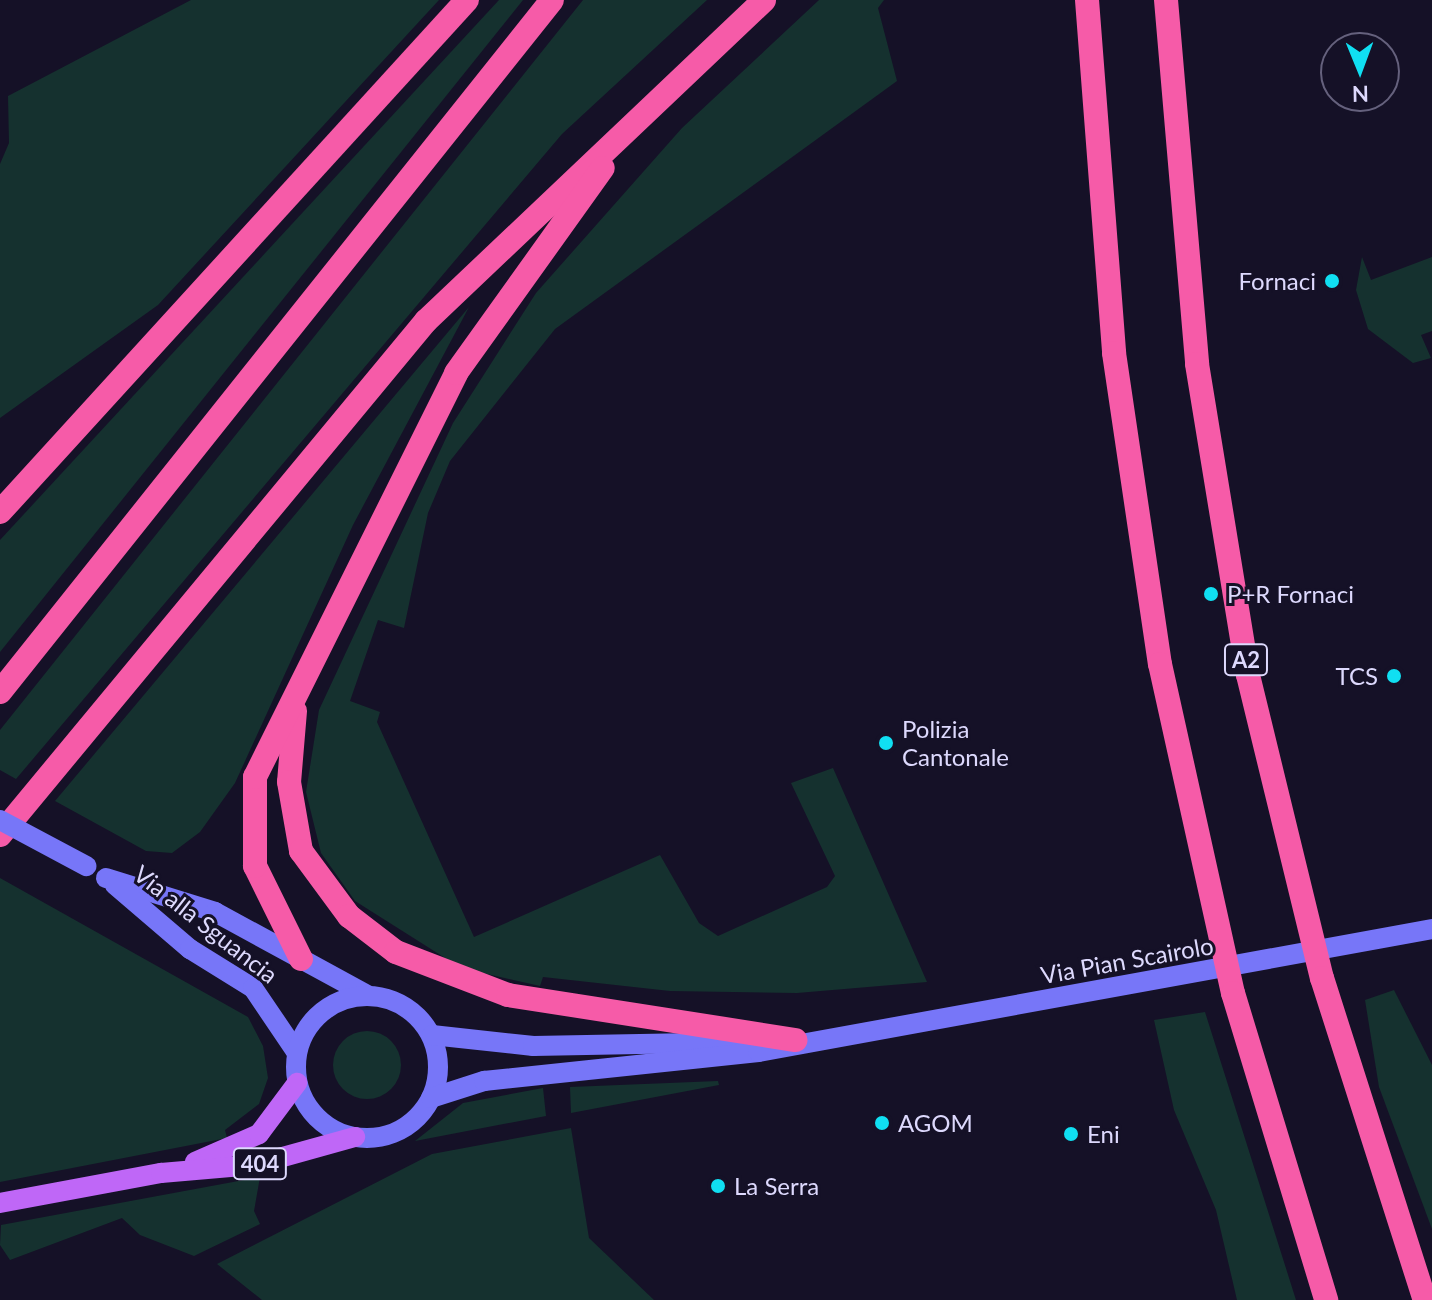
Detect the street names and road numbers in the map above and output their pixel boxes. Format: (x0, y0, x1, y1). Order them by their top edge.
road number: A2 (1222, 642, 1270, 678)
street label: Via alla Sguancia (128, 859, 284, 989)
street label: Via Pian Scairolo (1038, 931, 1216, 989)
road number: 404 (232, 1146, 288, 1182)

